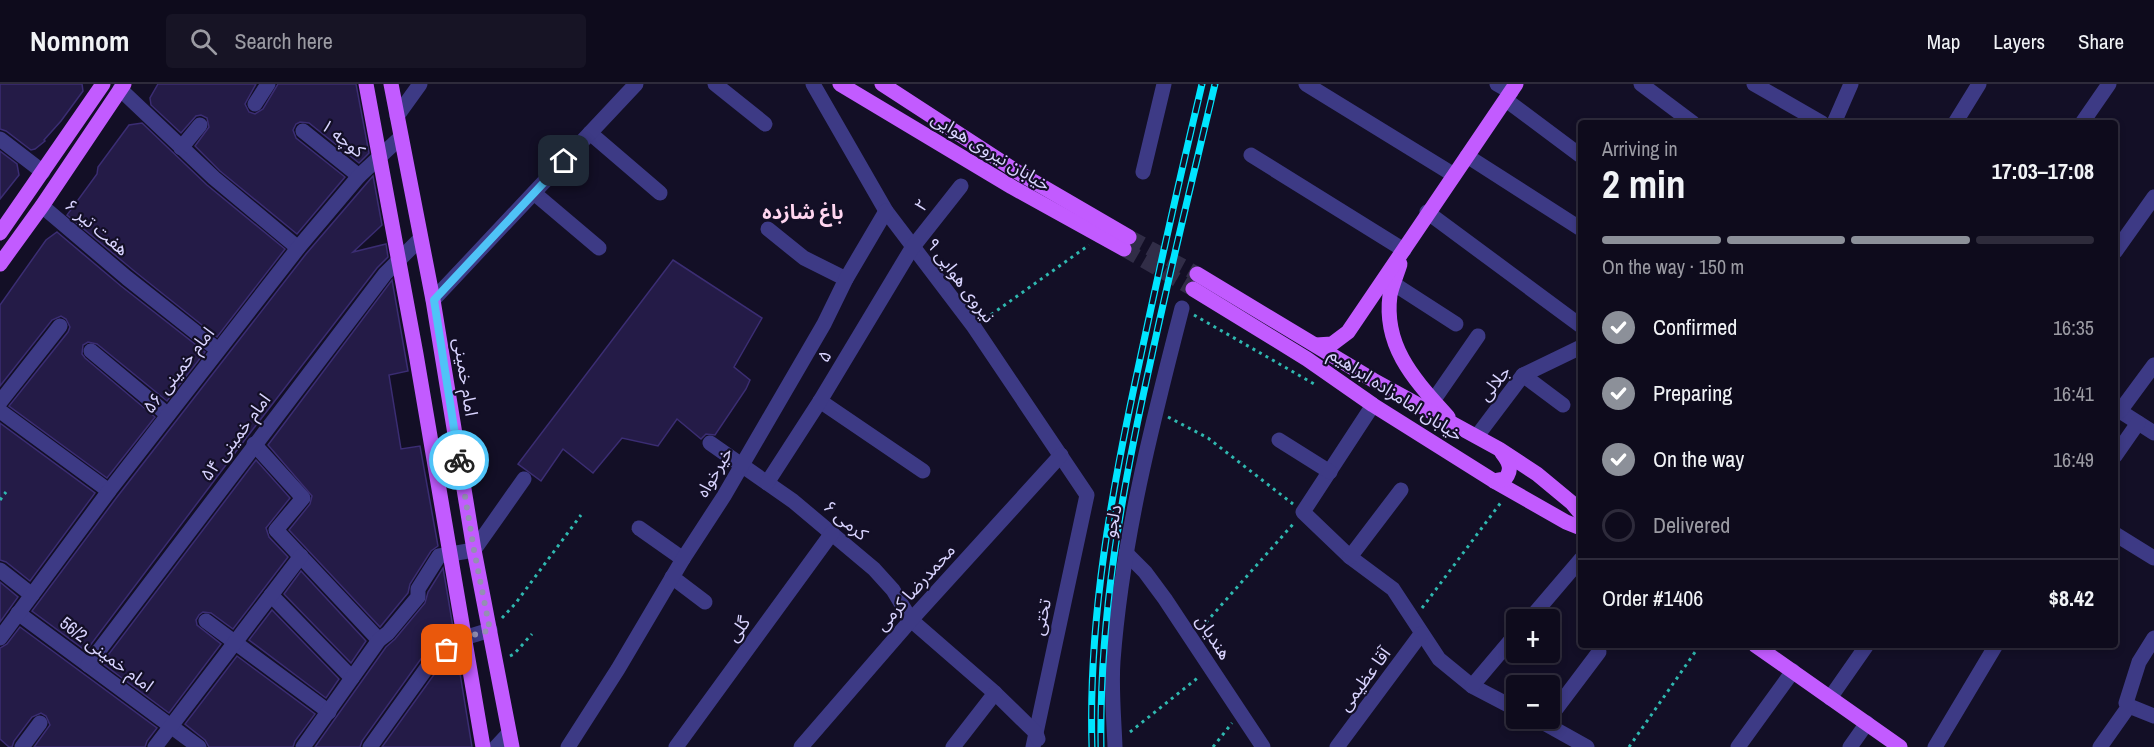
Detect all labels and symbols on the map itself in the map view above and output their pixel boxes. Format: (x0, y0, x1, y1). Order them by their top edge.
street label: خیابان نیروی هوایی (927, 105, 1055, 197)
street label: کوچه ۱ (316, 113, 371, 163)
pin (538, 135, 589, 186)
street label: هفت تیر ۶ (60, 193, 134, 261)
street label: ۲ (908, 193, 934, 217)
district label: باغ شازده (762, 198, 844, 227)
street label: نیروی هوایی ۹ (921, 232, 1001, 328)
street label: امام خمینی ۵۶ (136, 321, 221, 420)
street label: امام خمینی (446, 336, 485, 418)
street label: خیابان امامزاده ابراهیم (1323, 341, 1468, 448)
street label: ۵ (811, 345, 837, 367)
street label: جلالی (1472, 360, 1516, 406)
street label: امام خمینی ۵۴ (194, 388, 278, 487)
courier (429, 430, 489, 490)
street label: خیرخواه (690, 442, 738, 502)
street label: کرمی ۶ (818, 494, 874, 546)
street label: دلجو (1096, 502, 1128, 540)
street label: محمدرضا کرمی (869, 538, 961, 636)
street label: تختی (1025, 596, 1057, 638)
street label: امام خمینی 56/2 (54, 610, 159, 699)
street label: هندیان (1190, 610, 1238, 664)
street label: گلی (720, 611, 756, 647)
pin (421, 624, 472, 675)
street label: آقا عظیمی (1332, 641, 1397, 716)

